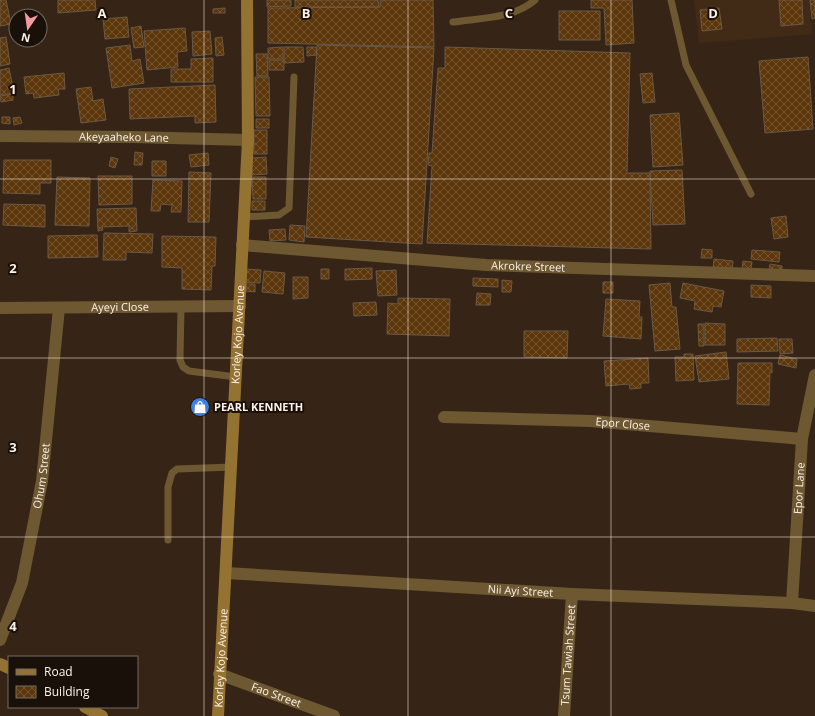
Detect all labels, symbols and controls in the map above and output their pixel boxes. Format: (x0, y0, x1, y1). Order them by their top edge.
text: A (98, 4, 107, 22)
text: B (302, 4, 311, 22)
text: C (505, 4, 513, 22)
text: D (708, 4, 718, 22)
north arrow (8, 8, 48, 48)
text: N (20, 30, 32, 47)
text: 1 (9, 80, 17, 98)
street label: Akeyaaheko Lane (79, 129, 169, 145)
street label: Akrokre Street (491, 257, 565, 275)
text: 2 (9, 259, 17, 277)
street label: Korley Kojo Avenue (227, 285, 247, 384)
street label: Ayeyi Close (91, 299, 149, 314)
shop icon: PEARL KENNETH (189, 396, 211, 418)
place label: PEARL KENNETH (214, 399, 303, 414)
street label: Epor Close (595, 413, 651, 433)
text: 3 (9, 438, 17, 456)
street label: Ohum Street (29, 442, 53, 510)
street label: Epor Lane (789, 462, 808, 514)
street label: Nii Ayi Street (487, 581, 554, 600)
street label: Tsum Tawiah Street (557, 604, 578, 706)
street label: Korley Kojo Avenue (210, 608, 231, 708)
text: 4 (9, 617, 17, 635)
legend (8, 656, 138, 708)
text: Road (44, 663, 73, 680)
street label: Fao Street (249, 678, 304, 710)
text: Building (44, 683, 90, 700)

